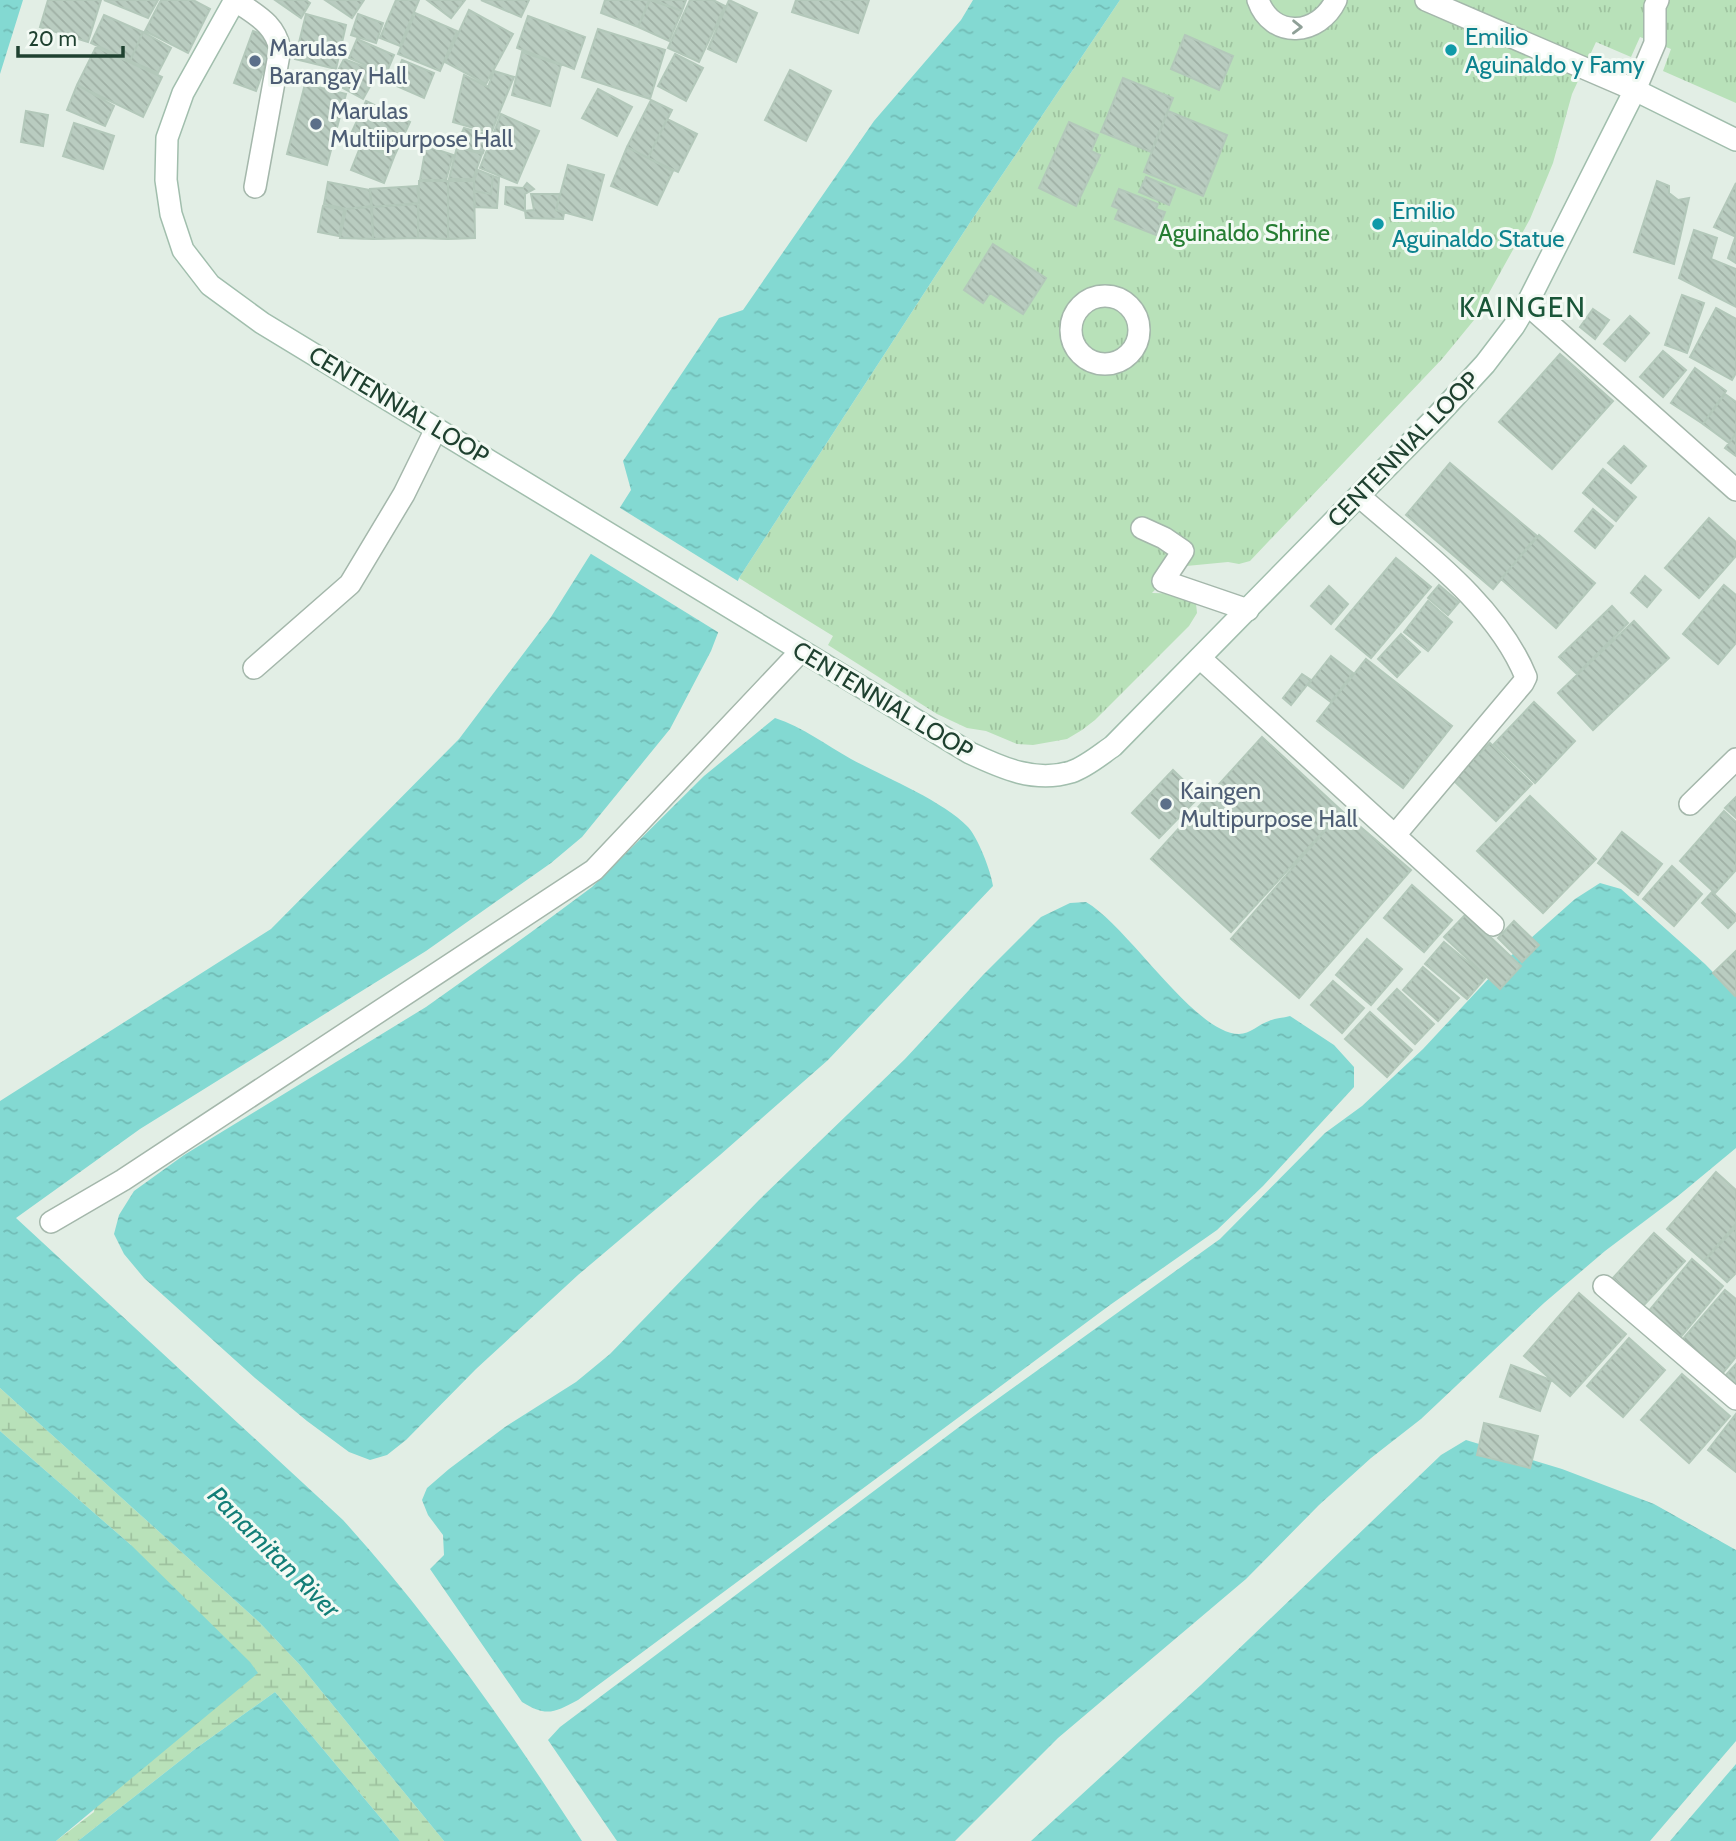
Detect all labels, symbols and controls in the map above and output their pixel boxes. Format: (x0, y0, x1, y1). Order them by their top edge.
scale bar (18, 14, 122, 58)
one-way arrow (1292, 19, 1303, 35)
place label: Emilio Aguinaldo y Famy (1465, 22, 1645, 79)
text: 20 m (28, 26, 77, 51)
place label: Marulas Barangay Hall (269, 33, 408, 90)
marker: Emilio Aguinaldo y Famy (1443, 42, 1459, 58)
marker: Marulas Barangay Hall (247, 53, 263, 69)
place label: Marulas Multiipurpose Hall (330, 96, 513, 153)
marker: Marulas Multiipurpose Hall (308, 116, 324, 132)
place label: Emilio Aguinaldo Statue (1392, 196, 1565, 253)
marker: Emilio Aguinaldo Statue (1370, 216, 1386, 232)
park label: Aguinaldo Shrine (1158, 218, 1330, 247)
district label: KAINGEN (1459, 290, 1587, 324)
street label: CENTENNIAL LOOP (304, 340, 495, 470)
street label: CENTENNIAL LOOP (1321, 365, 1485, 533)
street label: CENTENNIAL LOOP (788, 635, 979, 765)
place label: Kaingen Multipurpose Hall (1180, 776, 1358, 833)
marker: Kaingen Multipurpose Hall (1158, 796, 1174, 812)
water label: Panamitan River (201, 1479, 347, 1625)

